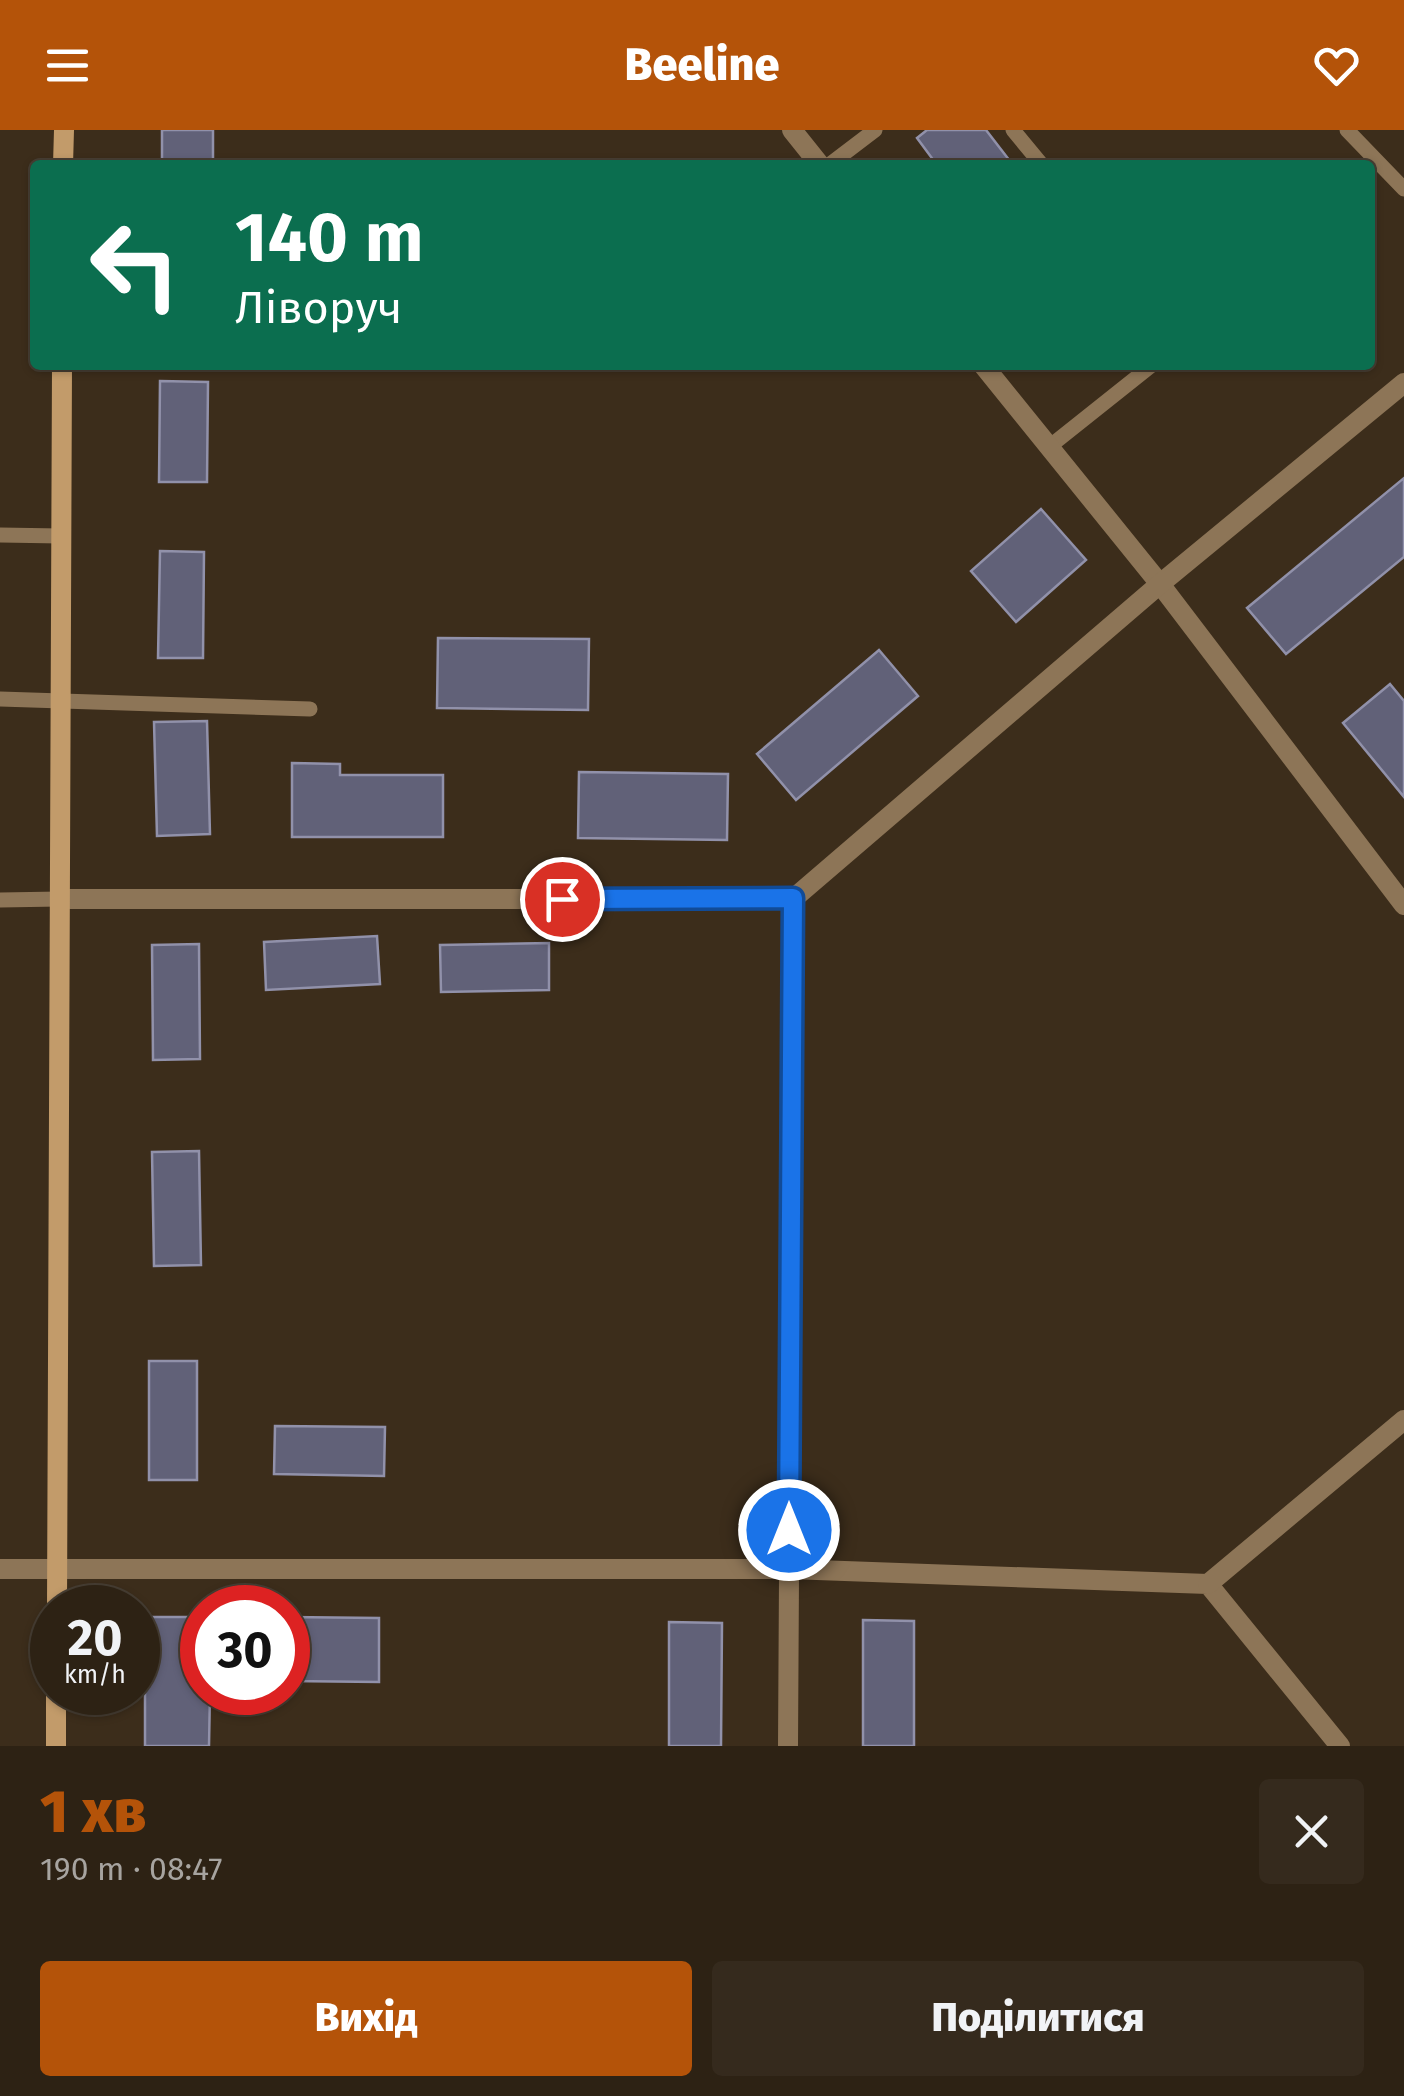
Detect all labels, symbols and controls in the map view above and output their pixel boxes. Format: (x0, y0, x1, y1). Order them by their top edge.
icon: menu (40, 38, 95, 93)
text: Beeline (625, 38, 779, 92)
icon: heart (1309, 38, 1364, 93)
text: 140 m (235, 196, 424, 280)
icon: left (70, 200, 200, 330)
text: Ліворуч (235, 281, 402, 335)
pin (520, 857, 605, 942)
icon: arrive (535, 872, 590, 927)
position arrow (737, 1478, 841, 1582)
speed limit sign: 30 (180, 1585, 310, 1715)
text: 20 (67, 1608, 123, 1668)
text: km/h (64, 1660, 126, 1690)
text: 1 хв (40, 1776, 147, 1848)
button: close (1259, 1779, 1364, 1884)
text: 190 m · 08:47 (40, 1850, 223, 1888)
button: Вихід (40, 1961, 692, 2076)
button: Поділитися (712, 1961, 1364, 2076)

